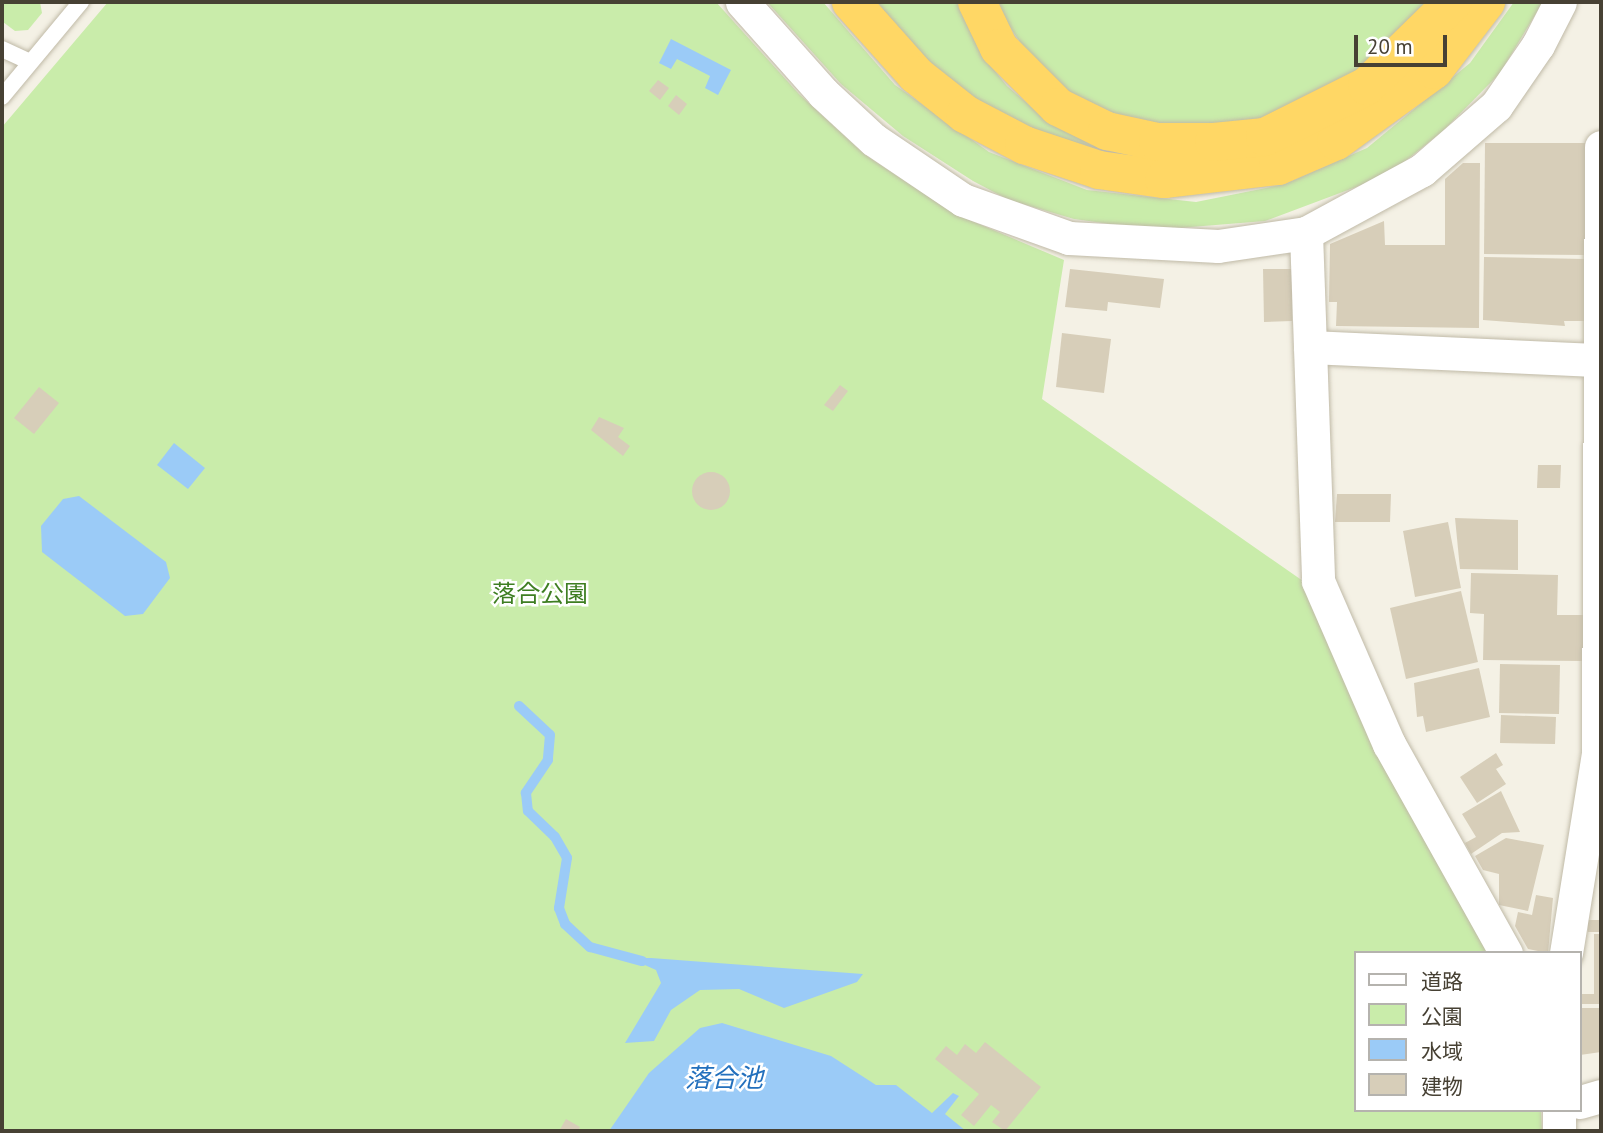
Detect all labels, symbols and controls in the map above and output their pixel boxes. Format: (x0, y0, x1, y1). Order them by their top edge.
scale bar (1358, 21, 1451, 65)
text: 20 m (1367, 33, 1413, 60)
park label: 落合公園 (492, 580, 588, 608)
legend (1354, 951, 1582, 1112)
text: 道路 (1421, 968, 1463, 995)
text: 公園 (1421, 1003, 1463, 1030)
text: 水域 (1421, 1038, 1463, 1065)
water label: 落合池 (685, 1062, 763, 1094)
text: 建物 (1421, 1073, 1463, 1100)

